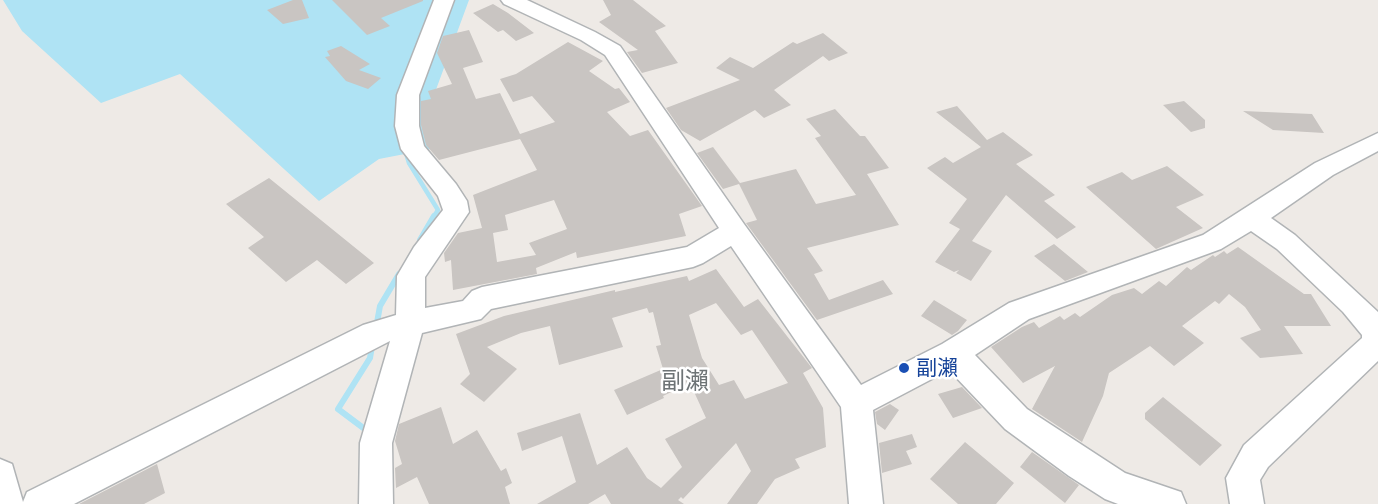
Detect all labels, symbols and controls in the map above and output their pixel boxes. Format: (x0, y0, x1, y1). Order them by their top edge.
place label: 副瀨 (916, 355, 958, 381)
marker: 副瀨 (897, 361, 911, 375)
district label: 副瀨 (661, 367, 709, 395)

